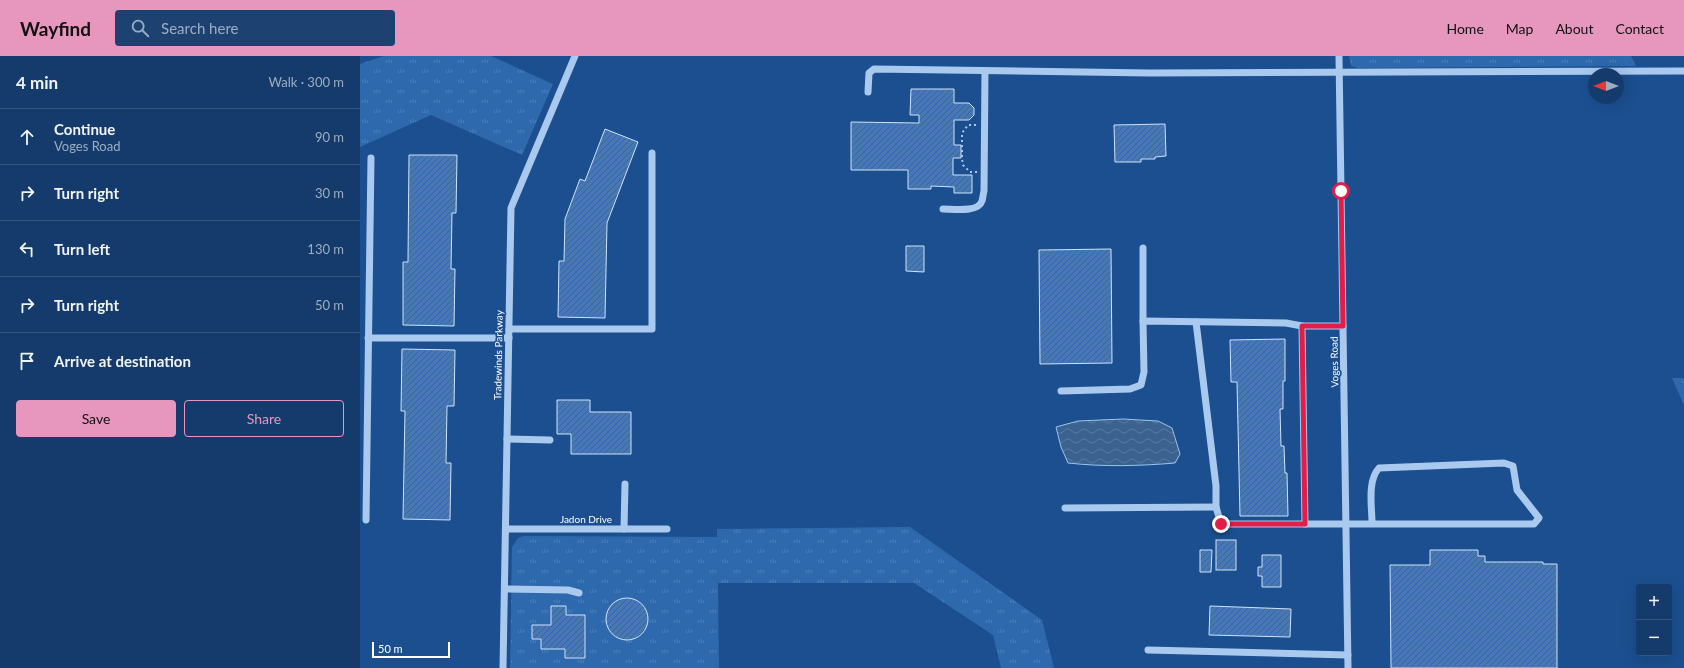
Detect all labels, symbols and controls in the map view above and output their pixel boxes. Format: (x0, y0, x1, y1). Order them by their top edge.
search box (115, 10, 395, 46)
text: Wayfind (20, 17, 91, 40)
icon: search (129, 17, 151, 39)
text: Search here (161, 19, 238, 37)
text: Home (1446, 20, 1484, 37)
text: Map (1506, 20, 1533, 37)
text: About (1555, 20, 1593, 37)
text: Contact (1615, 20, 1664, 37)
north arrow (1588, 68, 1624, 104)
text: 4 min (16, 72, 58, 93)
text: Walk · 300 m (268, 74, 344, 90)
text: Continue (54, 120, 115, 138)
icon: ahead (16, 126, 38, 148)
text: 90 m (315, 129, 344, 145)
text: Voges Road (54, 138, 120, 154)
icon: right (16, 182, 38, 204)
route start (1332, 182, 1350, 200)
text: Turn right (54, 184, 119, 202)
text: 30 m (315, 185, 344, 201)
icon: left (16, 238, 38, 260)
text: Turn left (54, 240, 110, 258)
text: 130 m (307, 241, 344, 257)
icon: right (16, 294, 38, 316)
text: Turn right (54, 296, 119, 314)
text: 50 m (315, 297, 344, 313)
street label: Tradewinds Parkway (491, 309, 505, 400)
street label: Voges Road (1328, 336, 1340, 388)
icon: arrive (16, 350, 38, 372)
text: Arrive at destination (54, 352, 191, 370)
button: Save (16, 400, 176, 437)
button: Share (184, 400, 344, 437)
street label: Jadon Drive (560, 513, 612, 525)
route end (1212, 515, 1230, 533)
map controls (1636, 584, 1672, 656)
button: + (1636, 584, 1672, 620)
button: − (1636, 620, 1672, 656)
scale bar (372, 640, 450, 659)
text: 50 m (378, 642, 403, 655)

